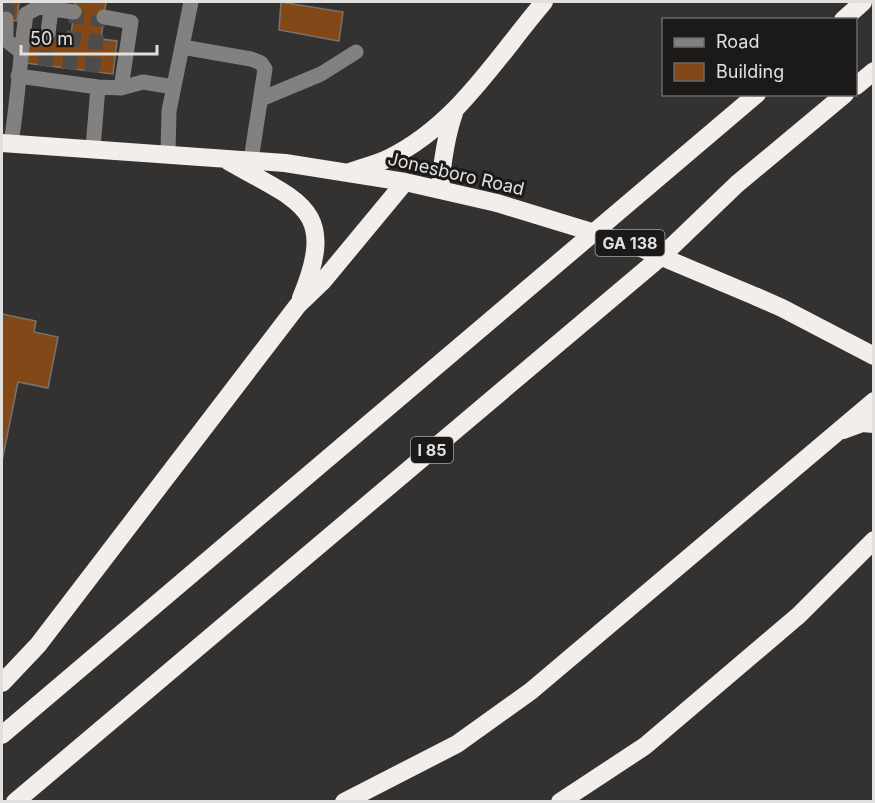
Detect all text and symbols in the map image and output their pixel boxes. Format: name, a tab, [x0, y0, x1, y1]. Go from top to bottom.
scale bar	[21, 18, 158, 56]
legend	[662, 18, 857, 96]
text: 50 m	[30, 28, 73, 49]
text: Road	[716, 31, 759, 52]
text: Building	[716, 61, 784, 82]
street label: Jonesboro Road	[386, 148, 526, 199]
road number: GA 138	[596, 230, 664, 256]
road number: I 85	[411, 437, 453, 463]

